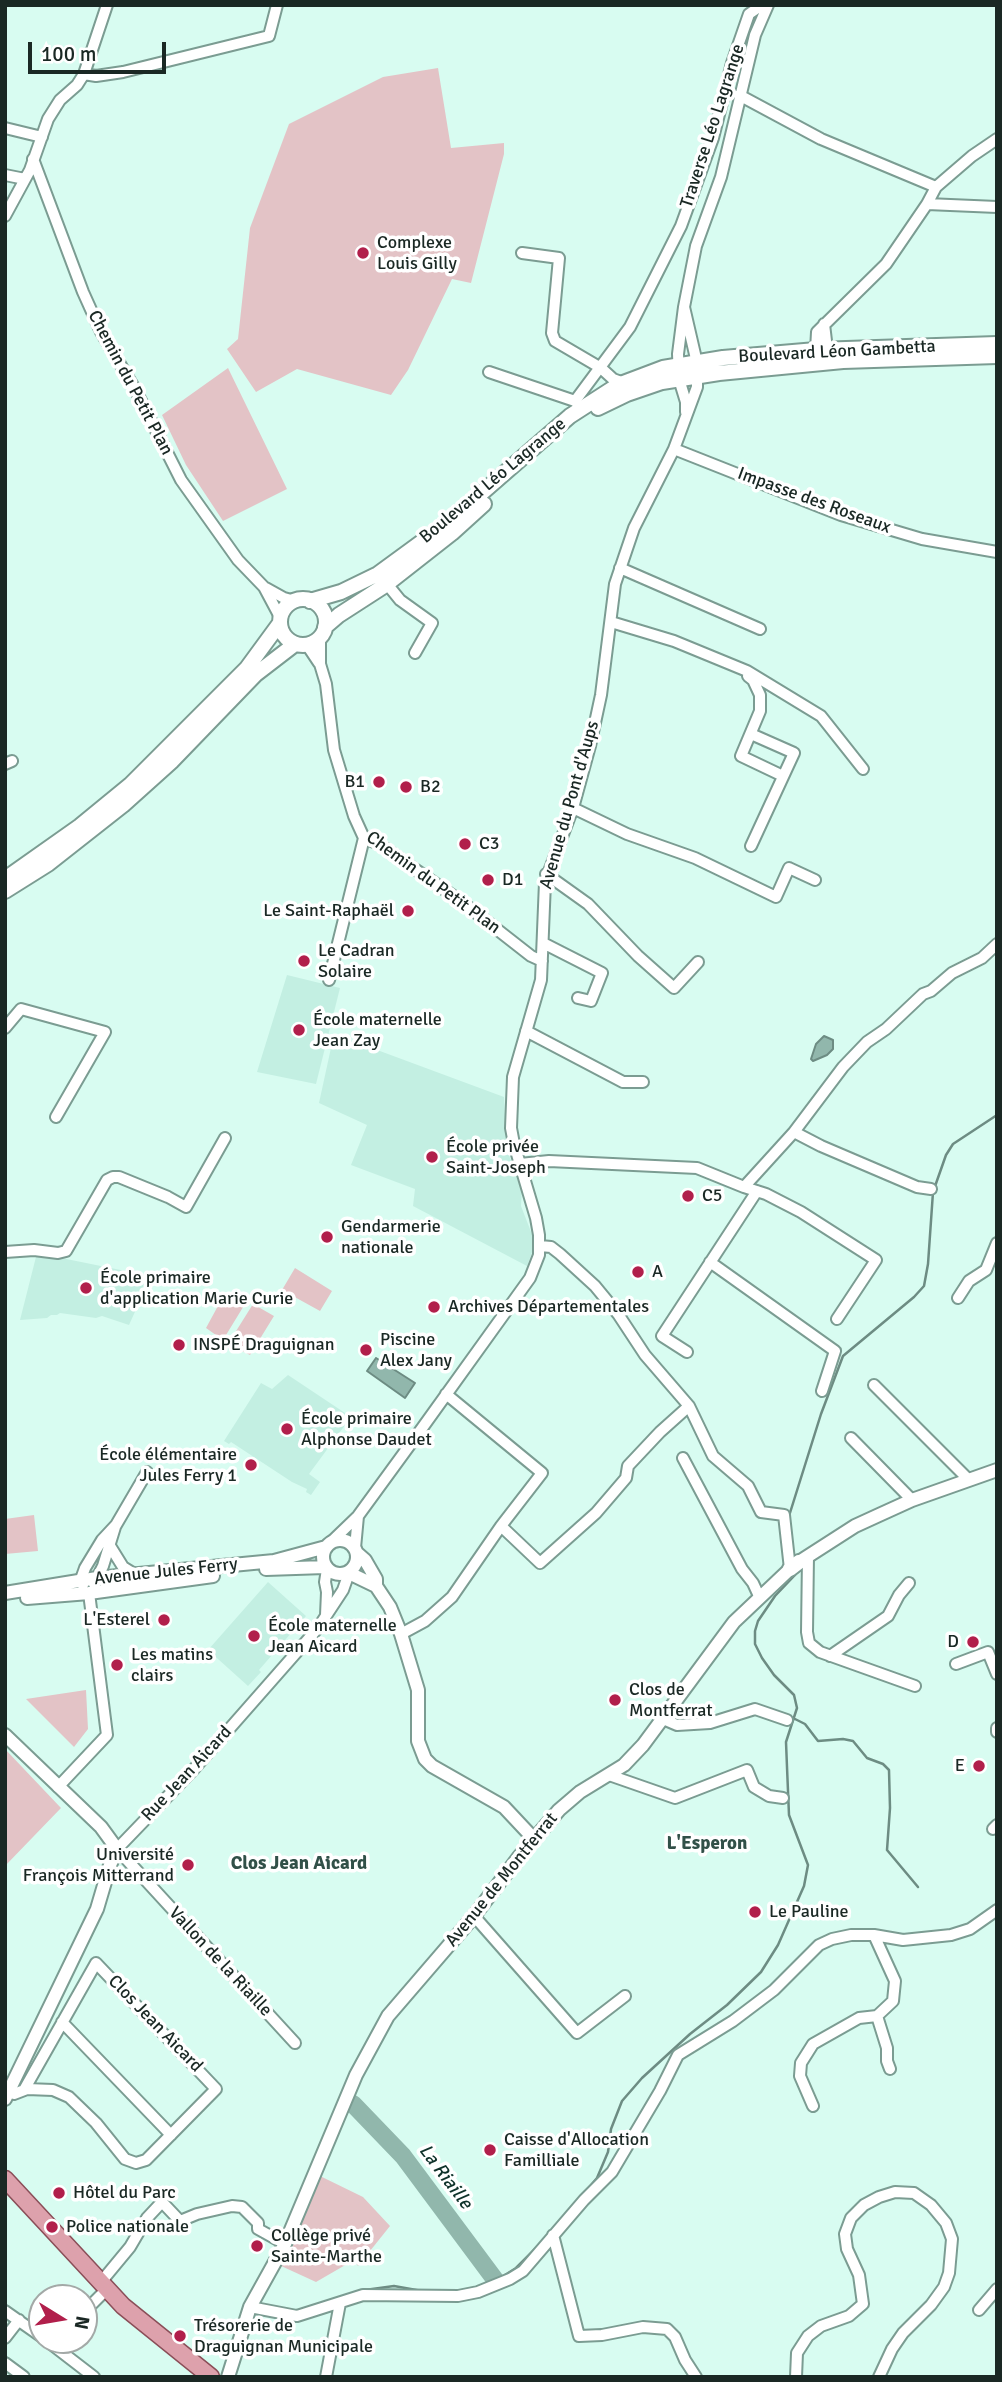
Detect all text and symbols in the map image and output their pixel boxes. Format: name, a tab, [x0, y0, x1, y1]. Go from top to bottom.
scale bar	[32, 28, 170, 72]
text: 100 m	[41, 41, 96, 67]
street label: Traverse Léo Lagrange	[676, 41, 750, 211]
place label: Complexe Louis Gilly	[377, 232, 457, 274]
marker: Complexe Louis Gilly	[355, 245, 371, 261]
street label: Chemin du Petit Plan	[83, 307, 177, 459]
street label: Boulevard Léon Gambetta	[738, 336, 936, 368]
street label: Boulevard Léo Lagrange	[415, 414, 571, 548]
street label: Impasse des Roseaux	[734, 463, 894, 539]
street label: Avenue du Pont d'Aups	[536, 718, 604, 892]
place label: B1	[344, 771, 365, 793]
marker: B1	[371, 774, 387, 790]
place label: B2	[420, 776, 441, 798]
marker: B2	[398, 779, 414, 795]
street label: Chemin du Petit Plan	[362, 827, 504, 939]
place label: C3	[479, 833, 500, 855]
marker: C3	[457, 836, 473, 852]
place label: D1	[502, 869, 523, 891]
marker: D1	[480, 872, 496, 888]
place label: Le Saint-Raphaël	[263, 900, 394, 922]
marker: Le Saint-Raphaël	[400, 903, 416, 919]
place label: Le Cadran Solaire	[318, 940, 395, 982]
marker: Le Cadran Solaire	[296, 953, 312, 969]
place label: École maternelle Jean Zay	[313, 1009, 442, 1052]
marker: École maternelle Jean Zay	[291, 1022, 307, 1038]
place label: École privée Saint-Joseph	[446, 1136, 546, 1178]
marker: École privée Saint-Joseph	[424, 1149, 440, 1165]
place label: C5	[702, 1185, 723, 1207]
marker: C5	[680, 1188, 696, 1204]
place label: Gendarmerie nationale	[341, 1216, 441, 1258]
marker: Gendarmerie nationale	[319, 1229, 335, 1245]
place label: A	[652, 1261, 663, 1283]
marker: A	[630, 1264, 646, 1280]
place label: École primaire d'application Marie Curie	[100, 1267, 293, 1310]
marker: École primaire d'application Marie Curie	[78, 1280, 94, 1296]
place label: Archives Départementales	[448, 1296, 649, 1318]
marker: Archives Départementales	[426, 1299, 442, 1315]
place label: Piscine Alex Jany	[380, 1329, 452, 1372]
place label: INSPÉ Draguignan	[193, 1334, 335, 1356]
marker: INSPÉ Draguignan	[171, 1337, 187, 1353]
marker: Piscine Alex Jany	[358, 1342, 374, 1358]
place label: École primaire Alphonse Daudet	[301, 1408, 432, 1450]
marker: École primaire Alphonse Daudet	[279, 1421, 295, 1437]
place label: École élémentaire Jules Ferry 1	[99, 1444, 237, 1486]
marker: École élémentaire Jules Ferry 1	[243, 1457, 259, 1473]
street label: Avenue Jules Ferry	[93, 1554, 239, 1590]
place label: L'Esterel	[83, 1609, 150, 1631]
marker: L'Esterel	[156, 1612, 172, 1628]
place label: École maternelle Jean Aicard	[268, 1615, 397, 1658]
marker: École maternelle Jean Aicard	[246, 1628, 262, 1644]
place label: D	[947, 1631, 959, 1653]
marker: D	[965, 1634, 981, 1650]
place label: Les matins clairs	[131, 1644, 213, 1686]
marker: Les matins clairs	[109, 1657, 125, 1673]
place label: Clos de Montferrat	[629, 1679, 713, 1722]
marker: Clos de Montferrat	[607, 1692, 623, 1708]
street label: Rue Jean Aicard	[137, 1722, 237, 1826]
place label: E	[955, 1755, 965, 1777]
marker: E	[971, 1758, 987, 1774]
street label: Avenue de Montferrat	[441, 1809, 563, 1951]
district label: L'Esperon	[667, 1833, 747, 1855]
place label: Université François Mitterrand	[23, 1844, 174, 1886]
district label: Clos Jean Aicard	[231, 1853, 367, 1875]
marker: Université François Mitterrand	[180, 1857, 196, 1873]
place label: Le Pauline	[769, 1901, 849, 1923]
street label: Vallon de la Riaille	[164, 1903, 276, 2021]
marker: Le Pauline	[747, 1904, 763, 1920]
street label: Clos Jean Aicard	[103, 1971, 207, 2077]
place label: Caisse d'Allocation Familliale	[504, 2129, 649, 2172]
water label: La Riaille	[413, 2140, 477, 2214]
marker: Caisse d'Allocation Familliale	[482, 2142, 498, 2158]
place label: Hôtel du Parc	[73, 2182, 176, 2204]
marker: Hôtel du Parc	[51, 2185, 67, 2201]
place label: Police nationale	[66, 2216, 189, 2238]
marker: Police nationale	[44, 2219, 60, 2235]
place label: Collège privé Sainte-Marthe	[271, 2225, 382, 2268]
marker: Collège privé Sainte-Marthe	[249, 2238, 265, 2254]
north arrow	[28, 2284, 98, 2354]
text: N	[69, 2314, 95, 2331]
place label: Trésorerie de Draguignan Municipale	[194, 2315, 373, 2358]
marker: Trésorerie de Draguignan Municipale	[172, 2328, 188, 2344]

